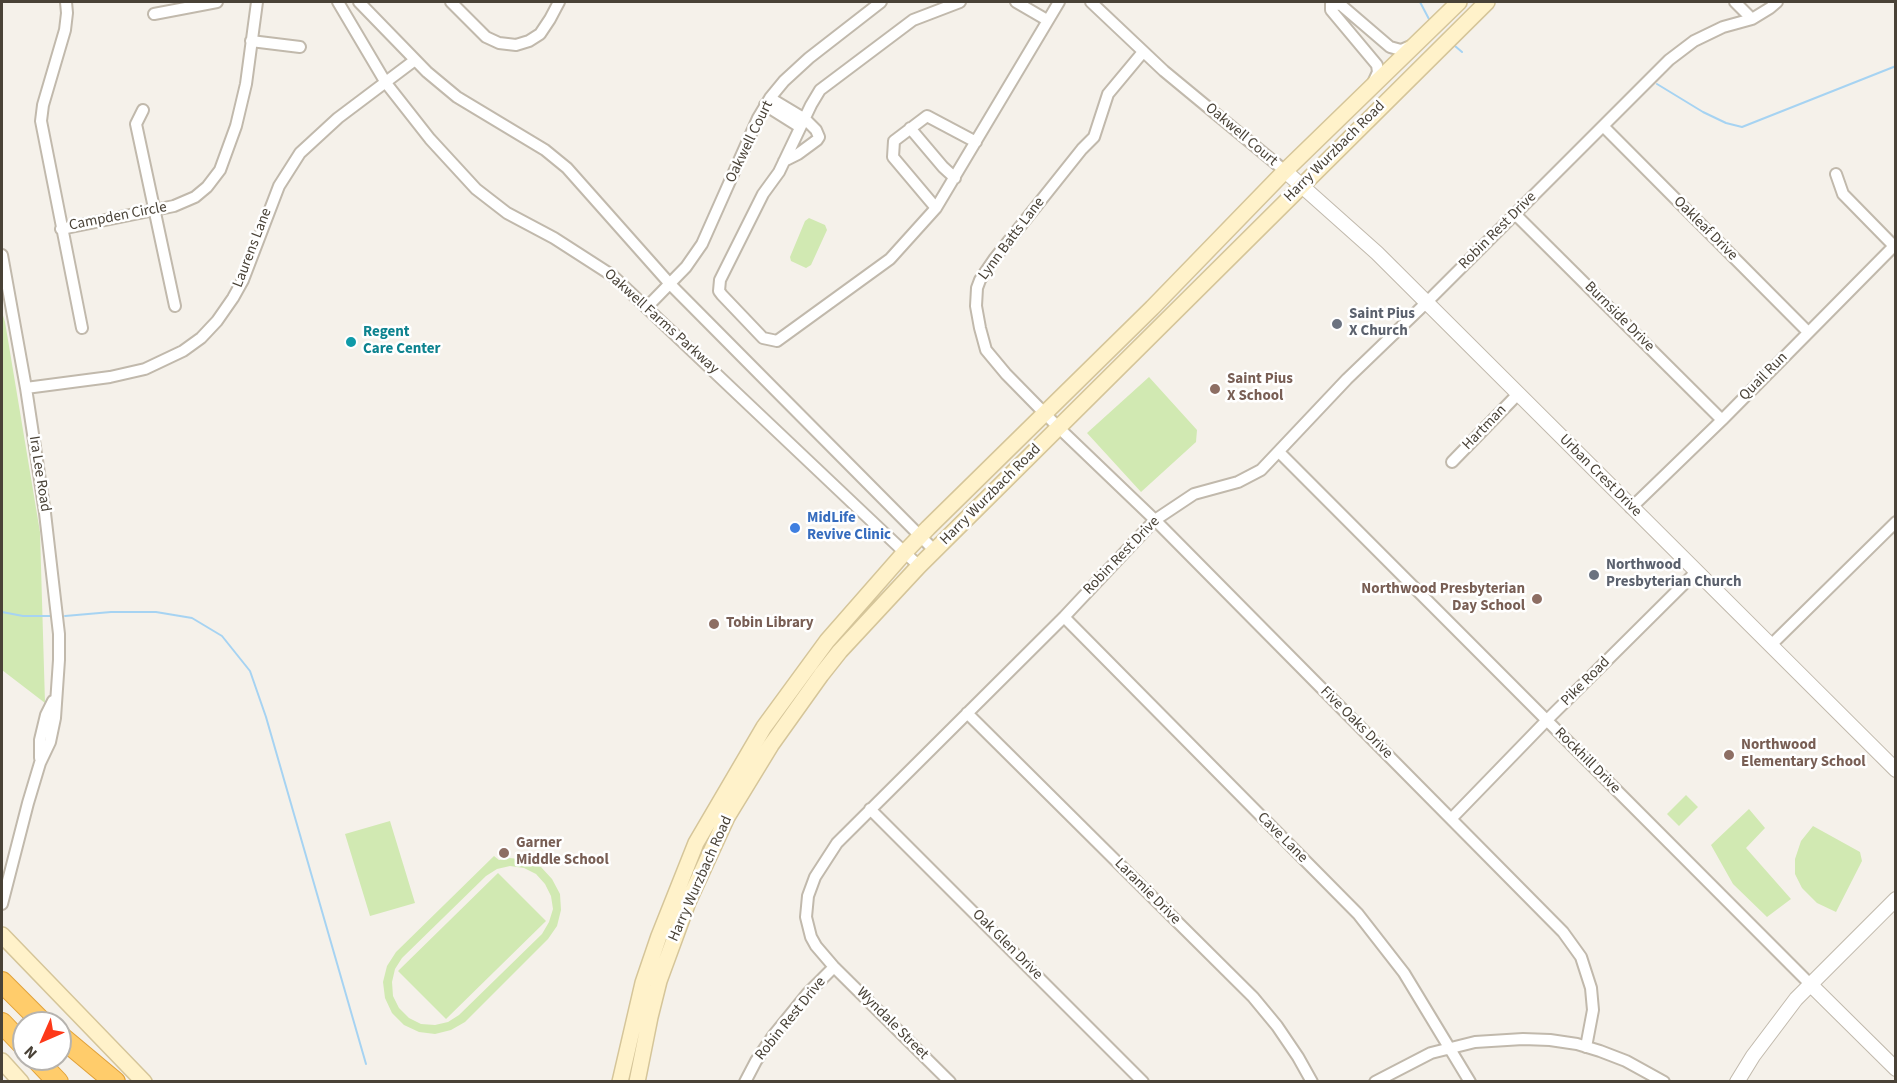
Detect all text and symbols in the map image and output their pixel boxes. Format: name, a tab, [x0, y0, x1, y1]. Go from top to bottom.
street label: Oakwell Court	[722, 98, 778, 186]
street label: Harry Wurzbach Road	[1281, 98, 1389, 206]
street label: Oakwell Court	[1201, 100, 1281, 170]
street label: Robin Rest Drive	[1456, 189, 1540, 273]
street label: Oakleaf Drive	[1669, 193, 1741, 265]
street label: Lynn Batts Lane	[975, 194, 1049, 284]
street label: Campden Circle	[68, 199, 168, 235]
street label: Laurens Lane	[230, 206, 276, 290]
street label: Oakwell Farms Parkway	[600, 266, 722, 378]
street label: Burnside Drive	[1580, 278, 1658, 356]
place label: Saint Pius X Church	[1349, 306, 1415, 341]
marker: Saint Pius X Church	[1330, 317, 1344, 331]
place label: Regent Care Center	[363, 324, 441, 359]
marker: Regent Care Center	[344, 335, 358, 349]
street label: Quail Run	[1736, 349, 1792, 405]
place label: Saint Pius X School	[1227, 371, 1293, 406]
marker: Saint Pius X School	[1208, 382, 1222, 396]
street label: Hartman	[1459, 402, 1511, 454]
street label: Urban Crest Drive	[1555, 431, 1645, 521]
street label: Ira Lee Road	[24, 435, 54, 513]
street label: Harry Wurzbach Road	[937, 441, 1045, 549]
place label: MidLife Revive Clinic	[807, 510, 891, 545]
street label: Robin Rest Drive	[1080, 513, 1164, 599]
marker: MidLife Revive Clinic	[788, 521, 802, 535]
place label: Northwood Presbyterian Church	[1606, 557, 1742, 592]
marker: Northwood Presbyterian Church	[1587, 568, 1601, 582]
place label: Northwood Presbyterian Day School	[1361, 581, 1525, 616]
marker: Northwood Presbyterian Day School	[1530, 592, 1544, 606]
place label: Tobin Library	[726, 615, 814, 633]
marker: Tobin Library	[707, 617, 721, 631]
street label: Pike Road	[1558, 654, 1614, 710]
street label: Five Oaks Drive	[1316, 683, 1396, 763]
street label: Rockhill Drive	[1550, 724, 1624, 798]
place label: Northwood Elementary School	[1741, 737, 1866, 772]
marker: Northwood Elementary School	[1722, 748, 1736, 762]
street label: Cave Lane	[1253, 809, 1311, 867]
street label: Harry Wurzbach Road	[665, 813, 737, 945]
place label: Garner Middle School	[516, 835, 609, 870]
marker: Garner Middle School	[497, 846, 511, 860]
street label: Laramie Drive	[1110, 855, 1184, 929]
street label: Oak Glen Drive	[968, 906, 1046, 984]
street label: Robin Rest Drive	[752, 974, 830, 1064]
street label: Wyndale Street	[852, 984, 932, 1064]
north arrow	[12, 1011, 72, 1071]
text: N	[19, 1041, 42, 1064]

